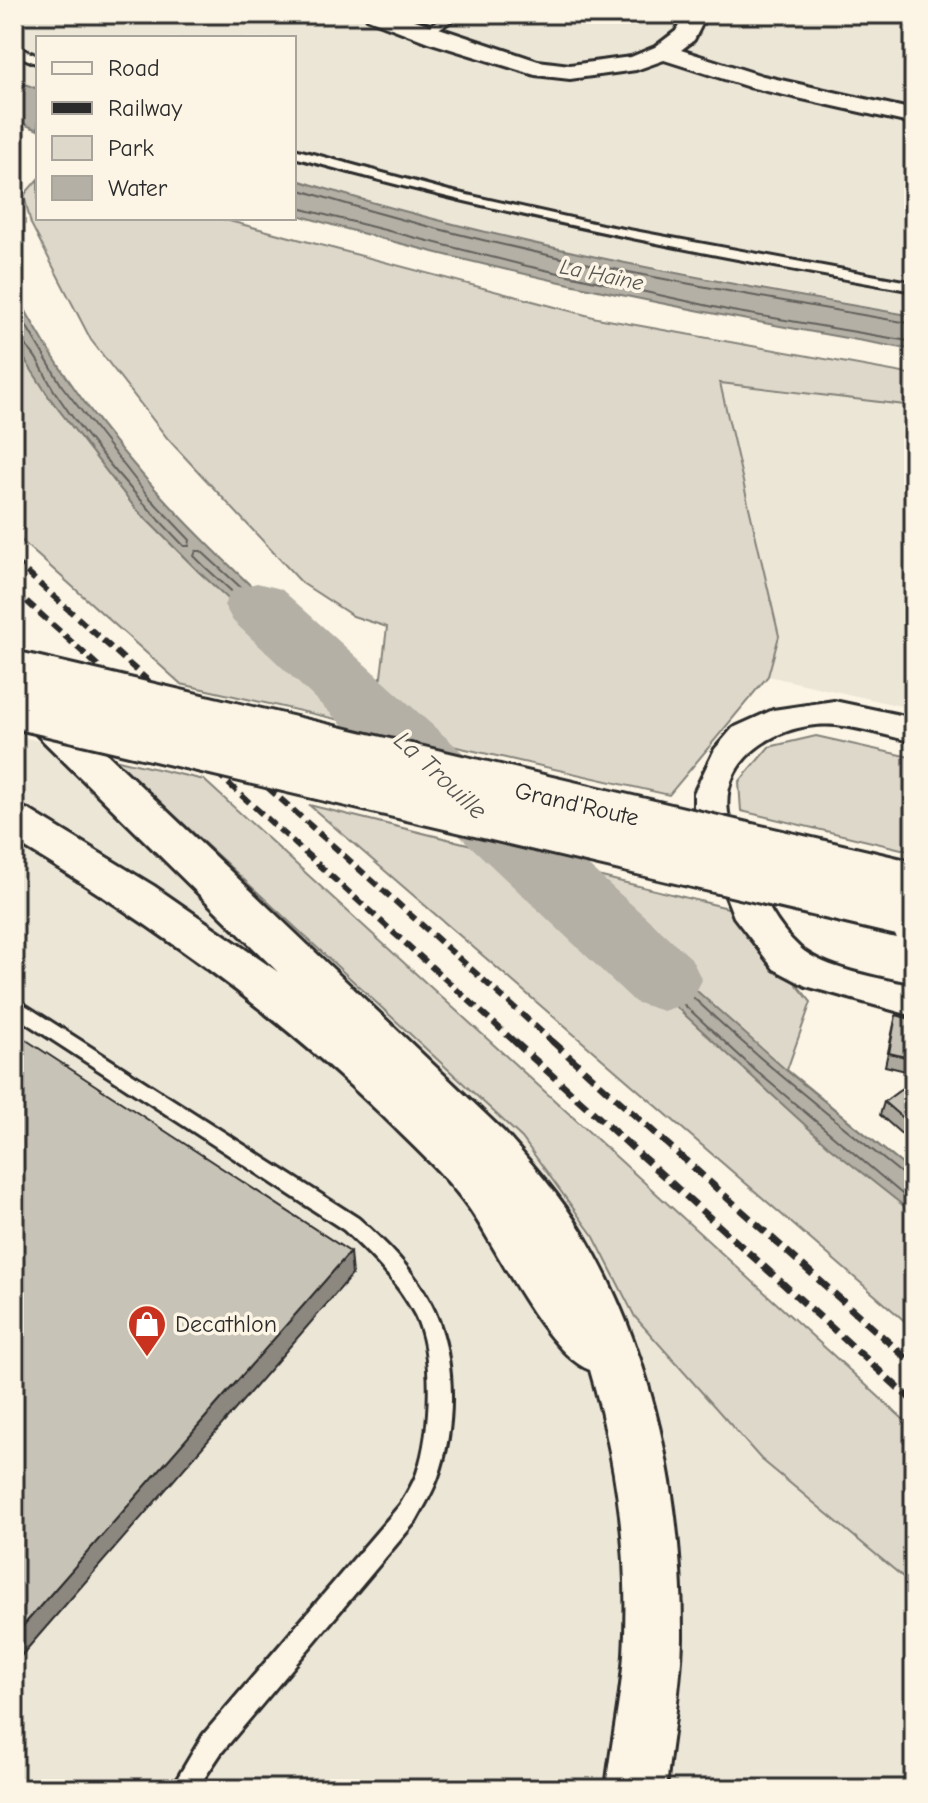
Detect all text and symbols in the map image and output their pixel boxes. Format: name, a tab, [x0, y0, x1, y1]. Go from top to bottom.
legend	[36, 36, 296, 220]
text: Road	[108, 54, 160, 82]
text: Railway	[108, 94, 182, 122]
text: Park	[108, 134, 154, 162]
text: Water	[108, 174, 168, 202]
water label: La Haine	[558, 253, 646, 297]
water label: La Trouille	[388, 725, 493, 826]
street label: Grand'Route	[512, 776, 642, 832]
shop icon: Decathlon	[126, 1303, 168, 1358]
place label: Decathlon	[175, 1310, 277, 1338]

